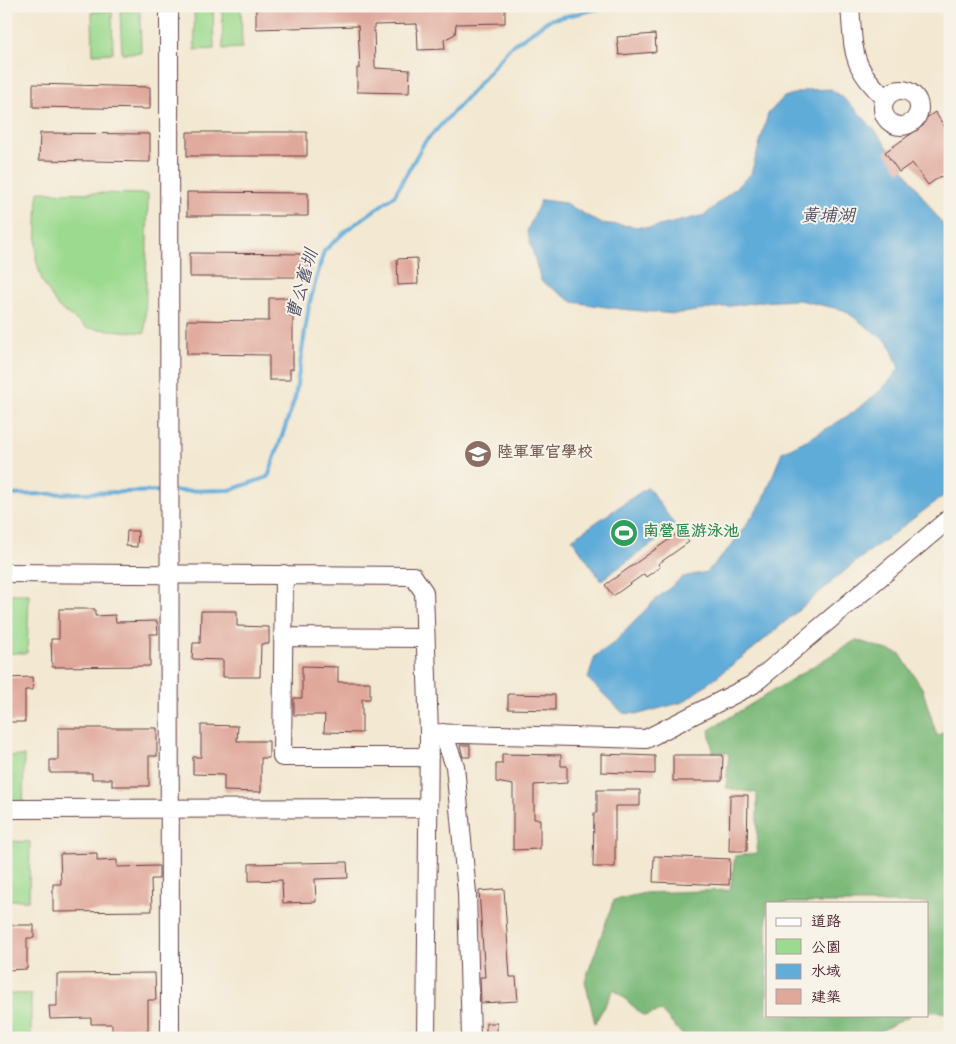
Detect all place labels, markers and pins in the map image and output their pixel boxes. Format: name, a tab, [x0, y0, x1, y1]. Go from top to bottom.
school or university icon: 陸軍軍官學校	[463, 439, 493, 469]
place label: 陸軍軍官學校	[497, 443, 593, 464]
sports icon: 南營區游泳池	[609, 518, 639, 548]
place label: 南營區游泳池	[643, 522, 739, 543]

